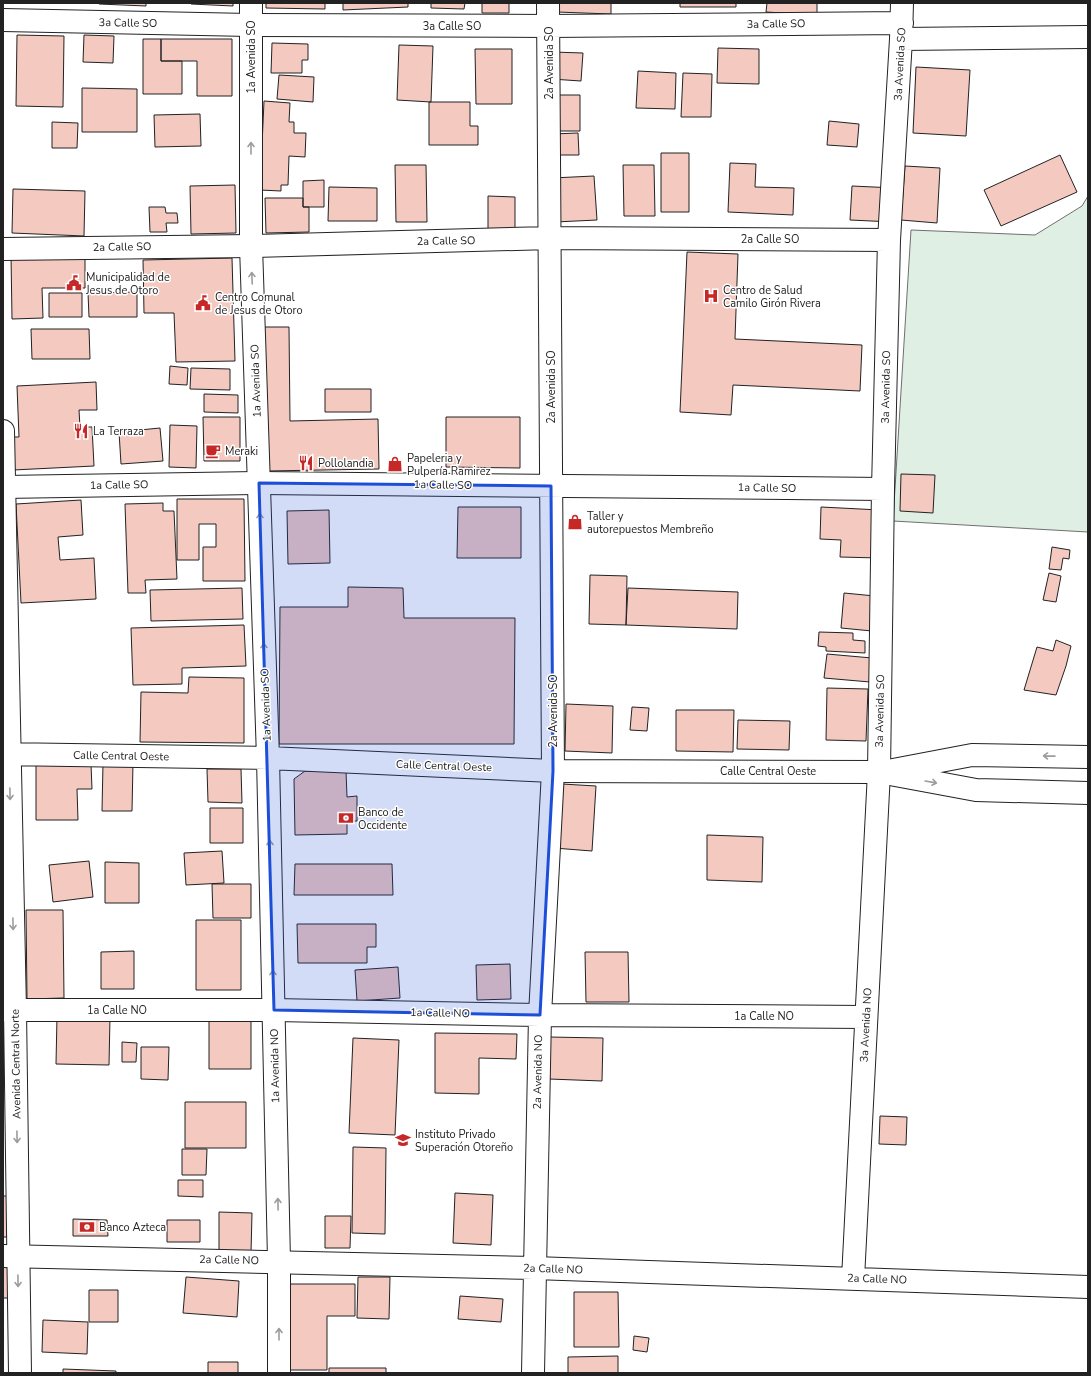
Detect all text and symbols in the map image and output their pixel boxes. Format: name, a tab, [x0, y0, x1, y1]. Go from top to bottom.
street label: 3a Calle SO	[99, 15, 157, 31]
street label: 3a Calle SO	[747, 16, 805, 32]
street label: 3a Calle SO	[423, 19, 481, 34]
street label: 1a Avenida SO	[244, 20, 259, 94]
street label: 2a Avenida SO	[542, 26, 557, 100]
street label: 3a Avenida SO	[891, 27, 909, 101]
one-way arrow	[247, 142, 255, 155]
street label: 2a Calle SO	[741, 232, 799, 247]
street label: 2a Calle SO	[417, 233, 475, 249]
street label: 2a Calle SO	[93, 239, 151, 255]
place label: Municipalidad de Jesus de Otoro	[85, 270, 170, 298]
one-way arrow	[249, 272, 256, 285]
public building icon: Municipalidad de Jesus de Otoro	[65, 274, 83, 292]
place label: Centro de Salud Camilo Girón Rivera	[723, 283, 821, 311]
hospital icon: Centro de Salud Camilo Girón Rivera	[702, 287, 720, 305]
place label: Centro Comunal de Jesus de Otoro	[215, 290, 303, 318]
public building icon: Centro Comunal de Jesus de Otoro	[194, 294, 212, 312]
street label: 1a Avenida SO	[247, 344, 265, 418]
street label: 2a Avenida SO	[544, 350, 559, 424]
street label: 3a Avenida SO	[878, 350, 894, 424]
restaurant icon: La Terraza	[72, 422, 90, 440]
place label: La Terraza	[93, 424, 144, 439]
cafe icon: Meraki	[204, 442, 222, 460]
place label: Meraki	[225, 444, 258, 459]
place label: Papeleria y Pulpería Ramirez	[407, 451, 491, 479]
restaurant icon: Pollolandia	[297, 454, 315, 472]
shop icon: Papeleria y Pulpería Ramirez	[386, 455, 404, 473]
place label: Pollolandia	[318, 456, 374, 471]
street label: 1a Calle SO	[90, 477, 148, 493]
street label: 1a Calle SO	[414, 477, 472, 493]
street label: 1a Calle SO	[738, 480, 796, 496]
place label: Taller y autorepuestos Membreño	[587, 509, 714, 537]
one-way arrow	[257, 513, 264, 526]
shop icon: Taller y autorepuestos Membreño	[566, 513, 584, 531]
one-way arrow	[261, 643, 268, 656]
street label: 1a Avenida SO	[257, 668, 275, 742]
street label: 2a Avenida SO	[546, 674, 561, 748]
street label: 3a Avenida SO	[872, 674, 888, 748]
street label: Calle Central Oeste	[73, 748, 169, 764]
one-way arrow	[1043, 752, 1056, 760]
street label: Calle Central Oeste	[396, 757, 492, 775]
street label: Calle Central Oeste	[720, 764, 816, 779]
one-way arrow	[924, 778, 937, 786]
one-way arrow	[7, 787, 14, 800]
place label: Banco de Occidente	[358, 805, 407, 833]
bank icon: Banco de Occidente	[337, 809, 355, 827]
one-way arrow	[266, 840, 274, 853]
one-way arrow	[9, 917, 17, 930]
one-way arrow	[269, 970, 277, 983]
street label: 3a Avenida NO	[857, 987, 875, 1063]
street label: 1a Calle NO	[87, 1003, 147, 1018]
street label: 1a Calle NO	[410, 1005, 470, 1021]
street label: Avenida Central Norte	[8, 1009, 24, 1119]
street label: 1a Calle NO	[734, 1009, 794, 1024]
street label: 1a Avenida NO	[267, 1028, 283, 1104]
street label: 2a Avenida NO	[530, 1034, 546, 1110]
place label: Instituto Privado Superación Otoreño	[415, 1127, 513, 1155]
one-way arrow	[13, 1130, 21, 1143]
school or university icon: Instituto Privado Superación Otoreño	[394, 1131, 412, 1149]
one-way arrow	[274, 1198, 282, 1211]
bank icon: Banco Azteca	[78, 1218, 96, 1236]
place label: Banco Azteca	[99, 1220, 166, 1235]
street label: 2a Calle NO	[199, 1252, 259, 1268]
street label: 2a Calle NO	[523, 1260, 583, 1278]
street label: 2a Calle NO	[847, 1270, 907, 1288]
one-way arrow	[15, 1274, 22, 1287]
one-way arrow	[275, 1328, 283, 1341]

